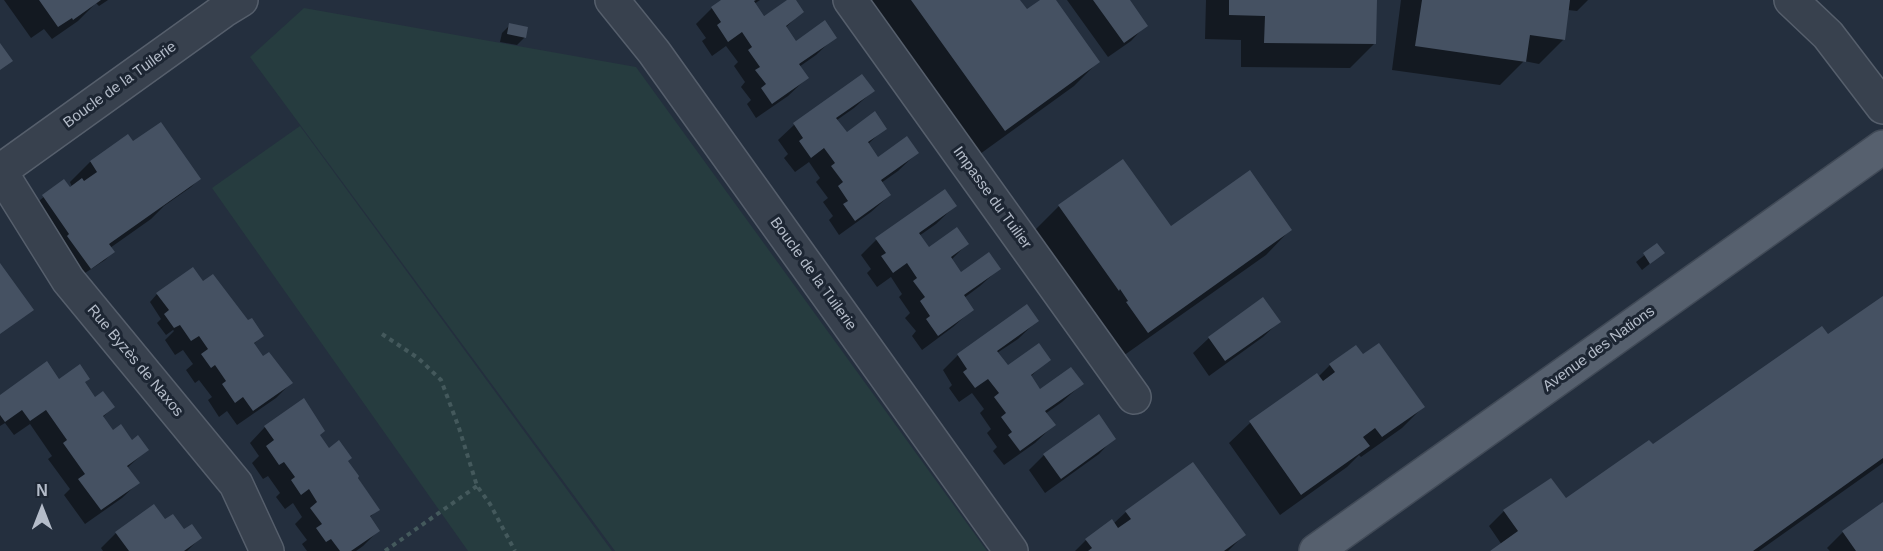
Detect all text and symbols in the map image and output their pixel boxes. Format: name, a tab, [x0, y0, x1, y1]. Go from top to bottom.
street label: Boucle de la Tuilerie	[60, 38, 180, 132]
street label: Impasse du Tuilier	[949, 143, 1035, 253]
street label: Boucle de la Tuilerie	[766, 214, 860, 334]
street label: Rue Byzès de Naxos	[83, 302, 187, 420]
street label: Avenue des Nations	[1540, 302, 1658, 396]
north arrow	[12, 479, 72, 539]
text: N	[36, 482, 48, 499]

